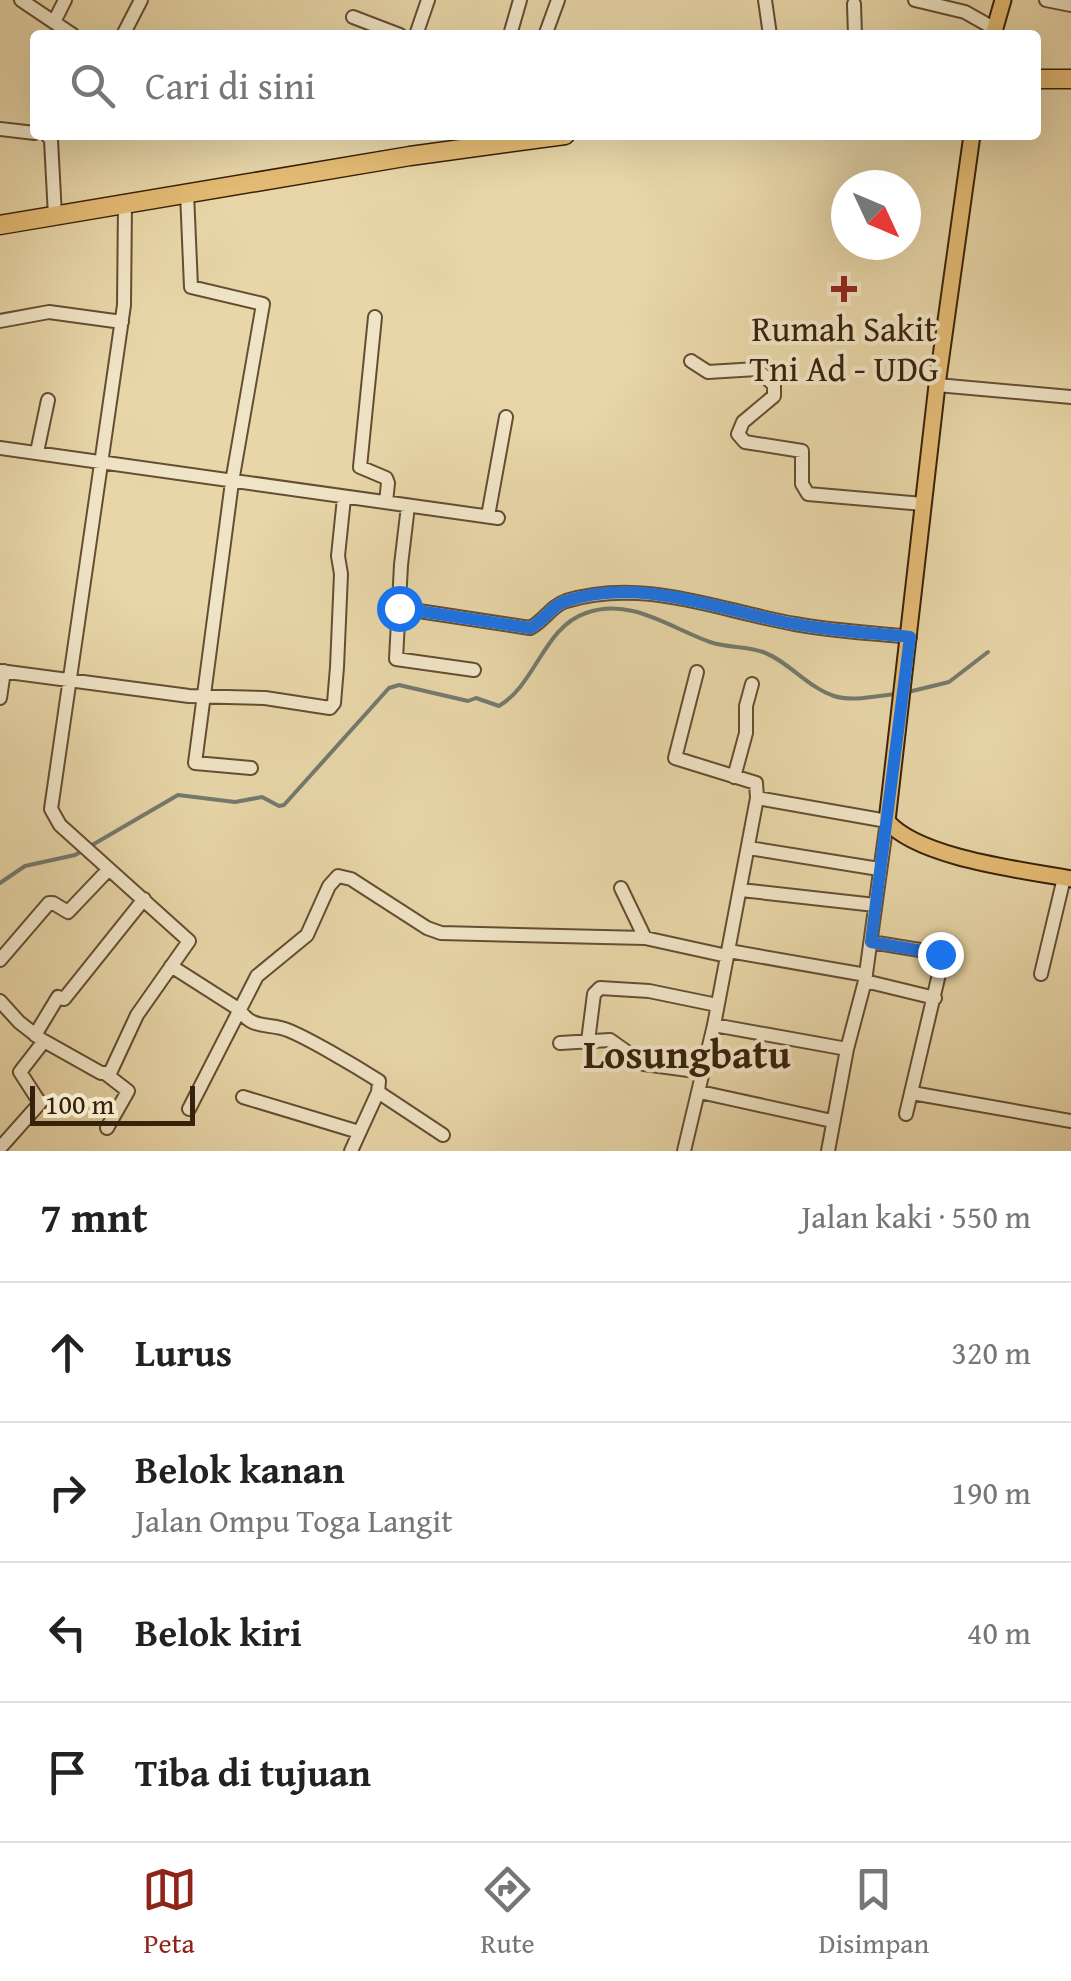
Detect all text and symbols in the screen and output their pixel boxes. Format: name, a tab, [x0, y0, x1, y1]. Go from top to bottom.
search box	[30, 30, 1041, 140]
text: Cari di sini	[145, 57, 315, 113]
icon: search	[65, 58, 120, 113]
north arrow	[831, 170, 921, 260]
marker: Rumah Sakit Tni Ad - UDG	[831, 276, 857, 302]
place label: Rumah Sakit Tni Ad - UDG	[749, 303, 939, 394]
route start	[377, 586, 423, 632]
route end	[918, 932, 964, 978]
district label: Losungbatu	[583, 1024, 791, 1083]
scale bar	[30, 1081, 195, 1126]
text: 100 m	[45, 1083, 114, 1124]
text: 7 mnt	[40, 1186, 148, 1247]
text: Jalan kaki · 550 m	[801, 1193, 1031, 1240]
text: Lurus	[135, 1324, 232, 1380]
icon: ahead	[40, 1325, 95, 1380]
text: 320 m	[952, 1329, 1031, 1376]
text: Belok kanan	[135, 1441, 345, 1497]
icon: right	[40, 1465, 95, 1520]
text: 190 m	[952, 1469, 1031, 1516]
text: Jalan Ompu Toga Langit	[135, 1497, 453, 1544]
text: Belok kiri	[135, 1604, 302, 1660]
icon: left	[40, 1605, 95, 1660]
text: 40 m	[967, 1609, 1031, 1656]
text: Tiba di tujuan	[135, 1744, 371, 1800]
icon: arrive	[40, 1745, 95, 1800]
tab: Peta	[142, 1862, 197, 1963]
tab: Rute	[480, 1862, 535, 1963]
tab: Disimpan	[818, 1862, 929, 1963]

